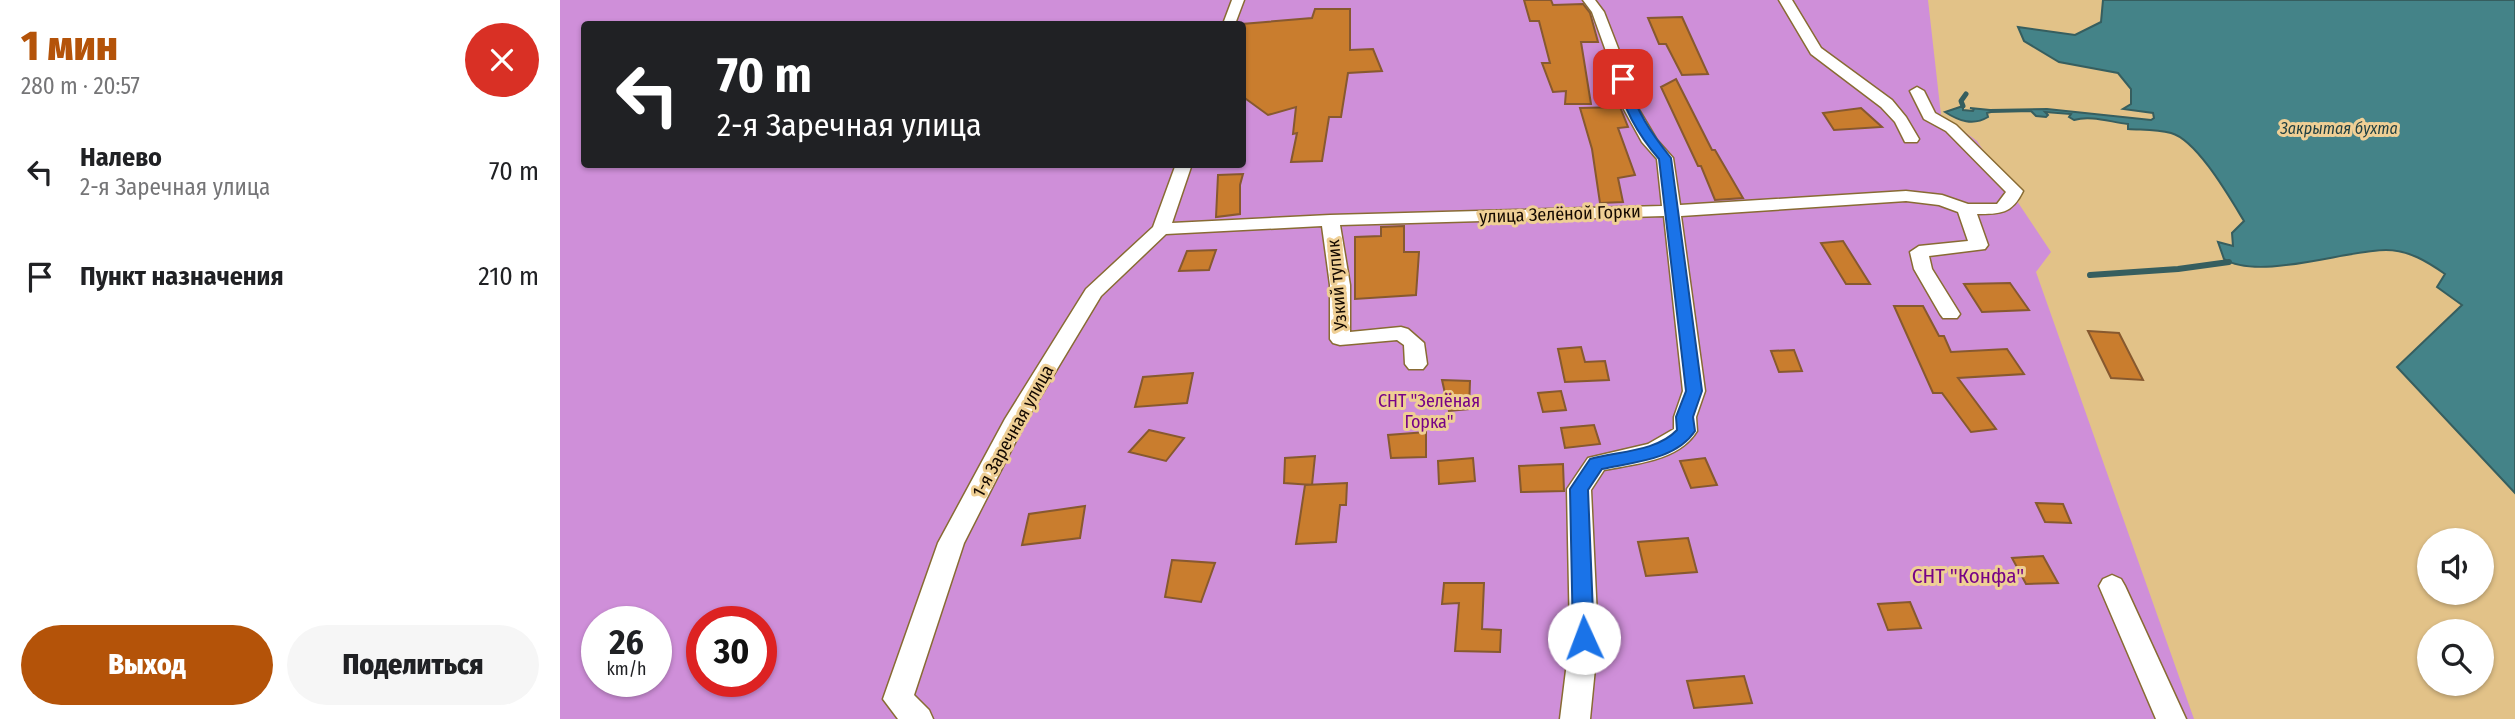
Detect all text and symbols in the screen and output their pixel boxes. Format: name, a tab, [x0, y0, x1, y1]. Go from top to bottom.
text: 1 мин	[21, 21, 118, 71]
button: close	[465, 23, 539, 97]
text: 70 m	[717, 46, 812, 105]
icon: left	[602, 49, 693, 140]
pin	[1593, 49, 1653, 109]
icon: arrive	[1604, 60, 1642, 98]
text: 280 m · 20:57	[21, 72, 140, 100]
text: 2-я Заречная улица	[717, 106, 982, 144]
water label: Закрытая бухта	[2279, 119, 2398, 138]
text: Налево	[80, 142, 162, 173]
icon: left	[21, 153, 59, 191]
text: 70 m	[489, 156, 539, 187]
text: 2-я Заречная улица	[80, 173, 270, 201]
street label: улица Зелёной Горки	[1479, 200, 1641, 228]
street label: Узкий тупик	[1322, 238, 1352, 332]
icon: arrive	[21, 258, 59, 296]
text: Пункт назначения	[80, 261, 284, 292]
text: 210 m	[478, 261, 539, 292]
street label: 1-я Заречная улица	[968, 361, 1059, 501]
park label: СНТ "Зелёная Горка"	[1378, 390, 1480, 433]
map controls	[2417, 528, 2494, 696]
button: sound	[2417, 528, 2494, 605]
park label: СНТ "Конфа"	[1912, 563, 2024, 589]
position arrow	[1547, 601, 1621, 675]
speed limit sign: 30	[686, 606, 777, 697]
button: search	[2417, 619, 2494, 696]
text: 26	[609, 621, 644, 663]
button: Выход	[21, 625, 273, 705]
button: Поделиться	[287, 625, 539, 705]
text: km/h	[606, 658, 647, 680]

